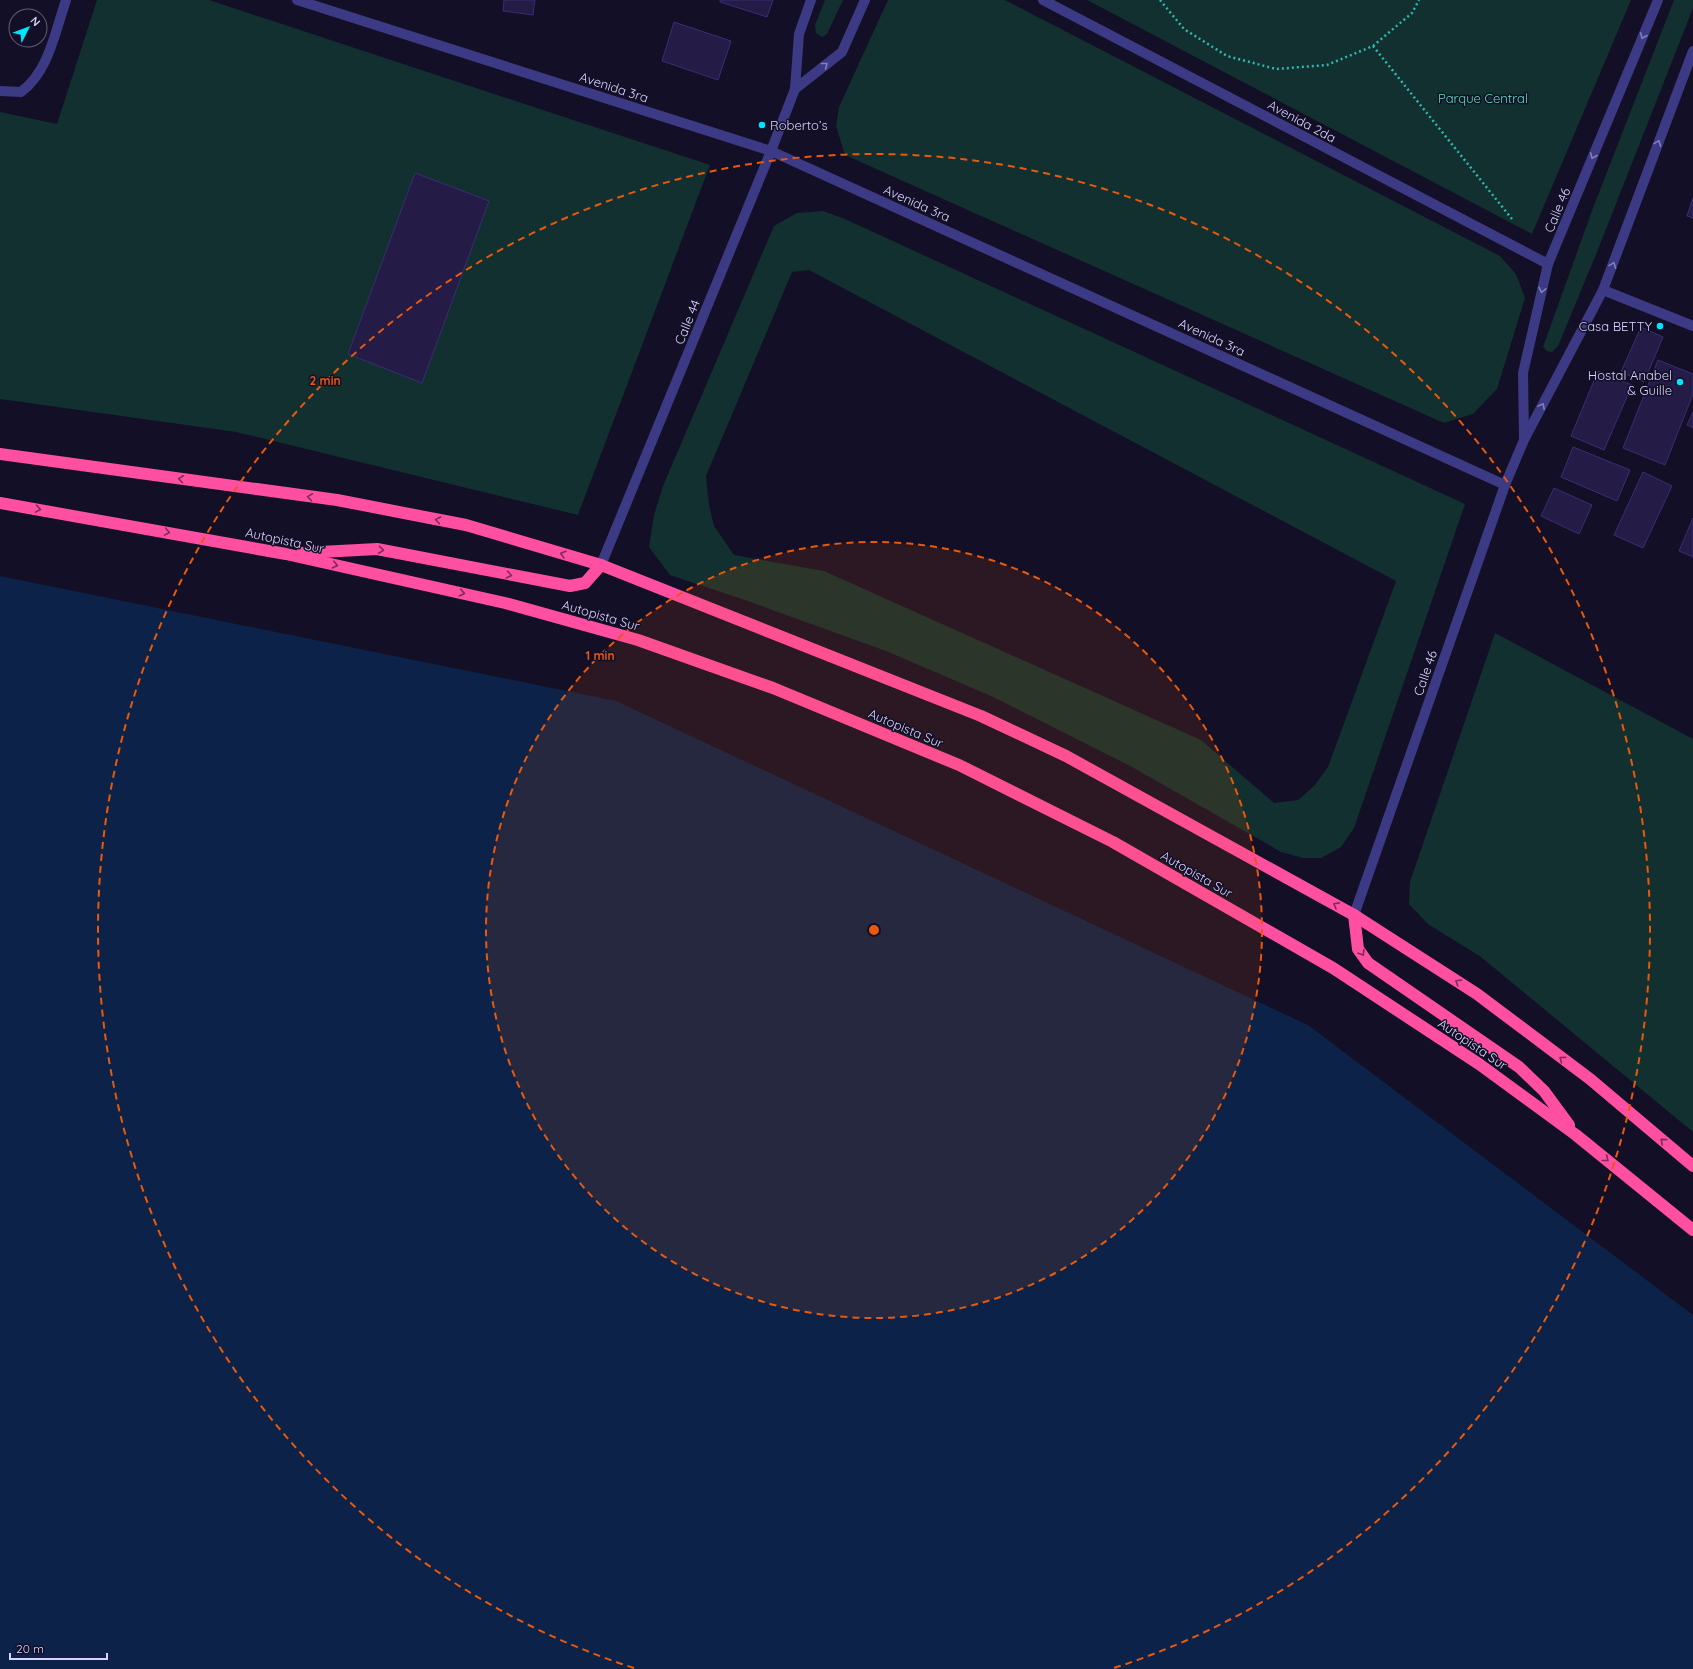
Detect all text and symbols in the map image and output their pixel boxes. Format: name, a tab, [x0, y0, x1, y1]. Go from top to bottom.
north arrow	[8, 8, 48, 48]
text: N	[28, 14, 43, 29]
one-way arrow	[1640, 32, 1648, 39]
one-way arrow	[821, 62, 828, 69]
street label: Avenida 3ra	[578, 68, 650, 106]
park label: Parque Central	[1438, 90, 1528, 106]
street label: Avenida 2da	[1265, 96, 1339, 146]
place label: Roberto’s	[770, 117, 828, 133]
marker: Roberto’s	[757, 120, 767, 130]
one-way arrow	[1654, 140, 1662, 147]
one-way arrow	[1590, 153, 1598, 160]
street label: Avenida 3ra	[881, 181, 953, 225]
street label: Calle 46	[1540, 185, 1574, 235]
one-way arrow	[1608, 261, 1616, 268]
one-way arrow	[1539, 287, 1547, 294]
street label: Calle 44	[671, 297, 703, 347]
street label: Avenida 3ra	[1176, 315, 1248, 359]
place label: Casa BETTY	[1579, 318, 1653, 334]
marker: Casa BETTY	[1655, 321, 1665, 331]
place label: Hostal Anabel & Guille	[1588, 367, 1672, 398]
text: 2 min	[309, 373, 341, 388]
marker: Hostal Anabel & Guille	[1675, 377, 1685, 387]
one-way arrow	[1537, 403, 1545, 410]
one-way arrow	[178, 475, 184, 484]
one-way arrow	[307, 492, 313, 501]
one-way arrow	[35, 505, 42, 513]
one-way arrow	[435, 516, 441, 524]
street label: Autopista Sur	[244, 524, 326, 556]
one-way arrow	[163, 527, 170, 535]
one-way arrow	[378, 545, 384, 554]
one-way arrow	[560, 550, 567, 559]
one-way arrow	[332, 560, 338, 568]
one-way arrow	[505, 570, 512, 579]
one-way arrow	[459, 589, 465, 597]
street label: Autopista Sur	[560, 596, 642, 634]
text: 1 min	[585, 648, 615, 663]
street label: Calle 46	[1410, 648, 1440, 698]
street label: Autopista Sur	[866, 705, 946, 751]
street label: Autopista Sur	[1158, 847, 1236, 901]
one-way arrow	[1333, 903, 1340, 910]
centre of rings	[867, 923, 881, 937]
one-way arrow	[1357, 949, 1365, 956]
one-way arrow	[1455, 979, 1462, 986]
street label: Autopista Sur	[1435, 1015, 1511, 1073]
one-way arrow	[1560, 1056, 1567, 1063]
one-way arrow	[1660, 1138, 1668, 1145]
one-way arrow	[1601, 1155, 1609, 1162]
scale bar	[10, 1635, 107, 1661]
text: 20 m	[16, 1641, 44, 1656]

